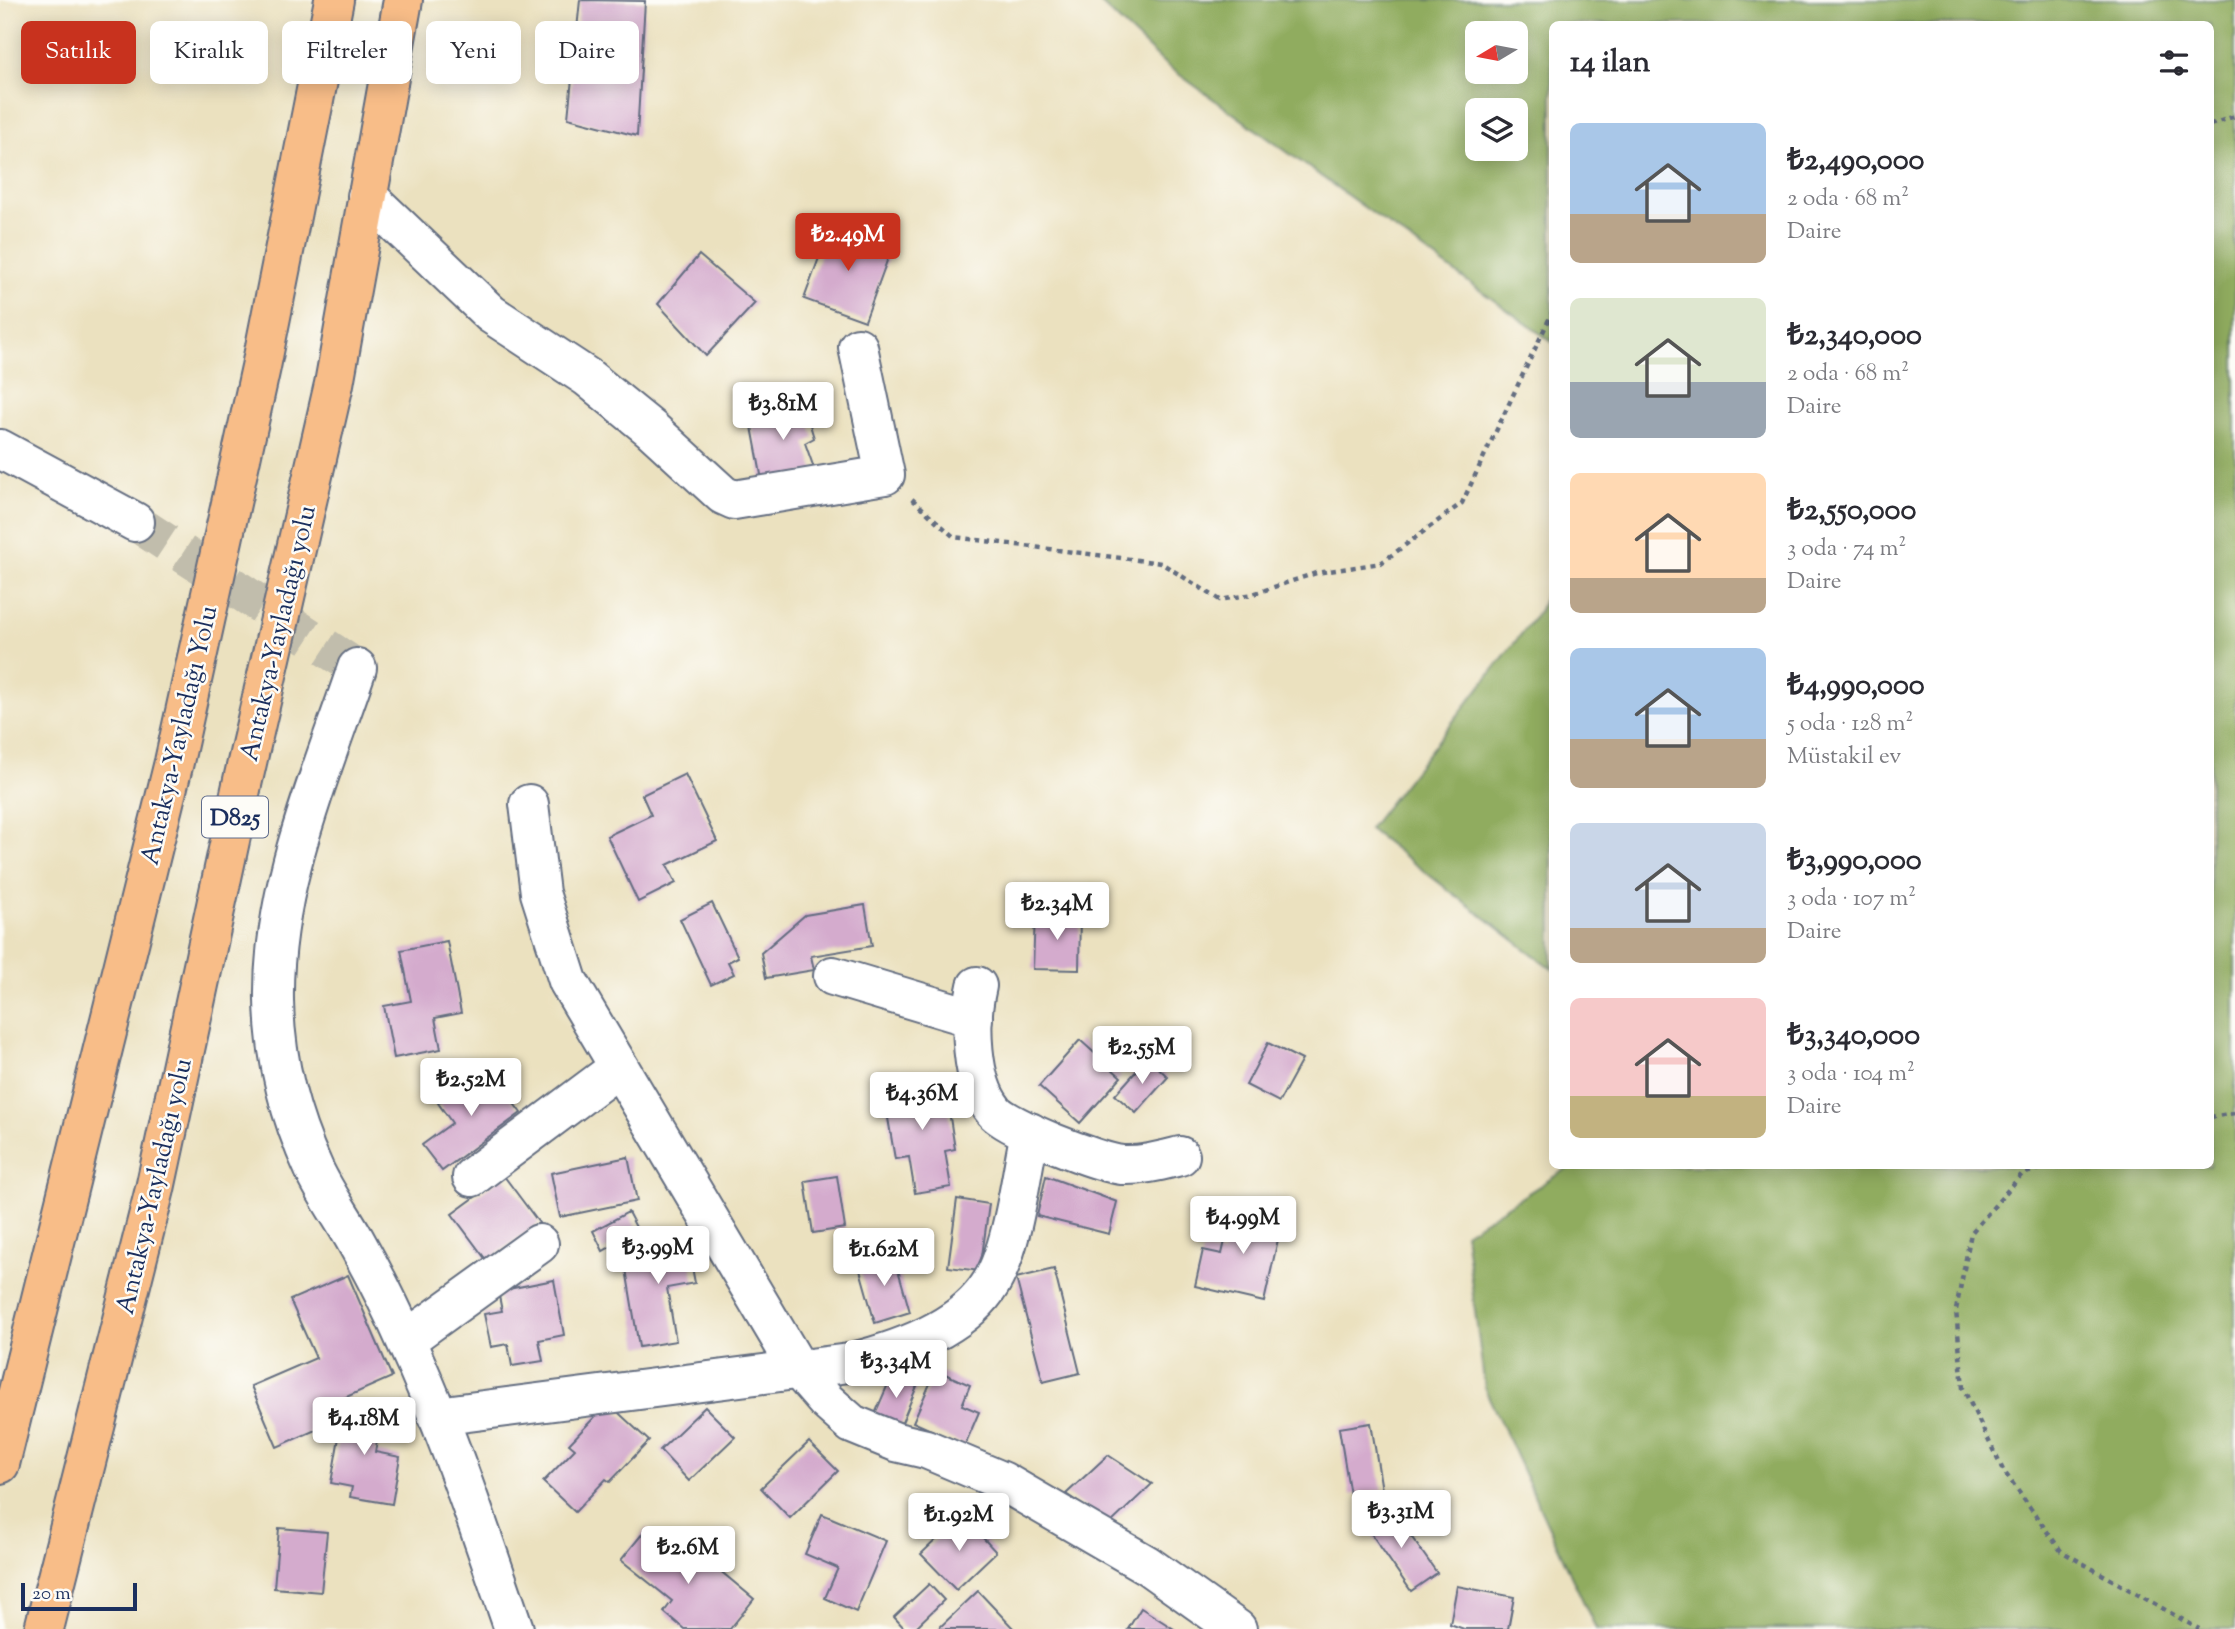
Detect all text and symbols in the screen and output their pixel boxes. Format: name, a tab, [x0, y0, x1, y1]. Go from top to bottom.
chip: Satılık	[21, 21, 136, 84]
chip: Kiralık	[150, 21, 268, 84]
chip: Filtreler	[282, 21, 412, 84]
chip: Yeni	[426, 21, 521, 84]
chip: Daire	[535, 21, 639, 84]
north arrow	[1465, 21, 1528, 84]
map controls	[1465, 21, 1528, 161]
text: 14 ilan	[1570, 42, 1650, 85]
icon: filters	[2155, 44, 2193, 82]
button: layers	[1465, 98, 1528, 161]
text: ₺2,490,000	[1787, 140, 1924, 183]
icon: home	[1626, 151, 1710, 235]
text: 2 oda · 68 m²	[1787, 183, 1909, 216]
pin: ₺2.49M	[791, 214, 905, 273]
text: Daire	[1787, 216, 1842, 249]
text: ₺2.49M	[811, 219, 885, 252]
text: ₺2,340,000	[1787, 315, 1922, 358]
icon: home	[1626, 326, 1710, 410]
text: 2 oda · 68 m²	[1787, 358, 1909, 391]
pin: ₺3.81M	[726, 382, 840, 442]
text: ₺3.81M	[749, 388, 817, 421]
text: Daire	[1787, 391, 1842, 424]
text: ₺2,550,000	[1787, 490, 1916, 533]
icon: home	[1626, 501, 1710, 585]
street label: Antakya-Yayladağı yolu	[232, 502, 327, 765]
text: 3 oda · 74 m²	[1787, 533, 1906, 566]
text: Daire	[1787, 566, 1842, 599]
street label: Antakya-Yayladağı Yolu	[133, 602, 228, 869]
text: ₺4,990,000	[1787, 665, 1925, 708]
icon: home	[1626, 676, 1710, 760]
text: 5 oda · 128 m²	[1787, 708, 1913, 741]
text: Müstakil ev	[1787, 741, 1901, 774]
road number: D825	[202, 796, 268, 838]
text: ₺3,990,000	[1787, 840, 1922, 883]
icon: home	[1626, 851, 1710, 935]
pin: ₺2.34M	[1000, 883, 1114, 942]
text: 3 oda · 107 m²	[1787, 883, 1916, 916]
text: ₺2.34M	[1021, 888, 1093, 921]
text: Daire	[1787, 916, 1842, 949]
text: ₺3,340,000	[1787, 1015, 1920, 1058]
pin: ₺2.55M	[1085, 1026, 1199, 1086]
icon: home	[1626, 1026, 1710, 1110]
text: ₺2.55M	[1109, 1032, 1175, 1065]
street label: Antakya-Yayladağı yolu	[108, 1055, 203, 1318]
pin: ₺2.52M	[414, 1058, 528, 1118]
text: 3 oda · 104 m²	[1787, 1058, 1915, 1091]
text: ₺2.52M	[436, 1064, 506, 1097]
pin: ₺4.36M	[865, 1072, 979, 1132]
text: ₺4.36M	[886, 1078, 958, 1111]
text: Daire	[1787, 1091, 1842, 1124]
pin: ₺4.99M	[1186, 1196, 1300, 1256]
text: ₺4.99M	[1206, 1202, 1280, 1235]
pin: ₺3.99M	[601, 1226, 715, 1286]
pin: ₺1.62M	[827, 1228, 941, 1288]
text: ₺3.99M	[622, 1232, 694, 1265]
text: ₺1.62M	[849, 1234, 919, 1267]
pin: ₺3.34M	[839, 1340, 953, 1400]
text: ₺3.34M	[861, 1346, 931, 1379]
pin: ₺4.18M	[307, 1398, 421, 1457]
text: ₺4.18M	[329, 1403, 399, 1436]
pin: ₺3.31M	[1344, 1490, 1458, 1550]
pin: ₺1.92M	[902, 1494, 1016, 1553]
text: ₺3.31M	[1368, 1496, 1434, 1529]
text: ₺1.92M	[924, 1499, 994, 1532]
pin: ₺2.6M	[639, 1526, 737, 1586]
text: ₺2.6M	[657, 1532, 719, 1565]
scale bar	[21, 1580, 136, 1612]
text: 20 m	[32, 1581, 71, 1608]

